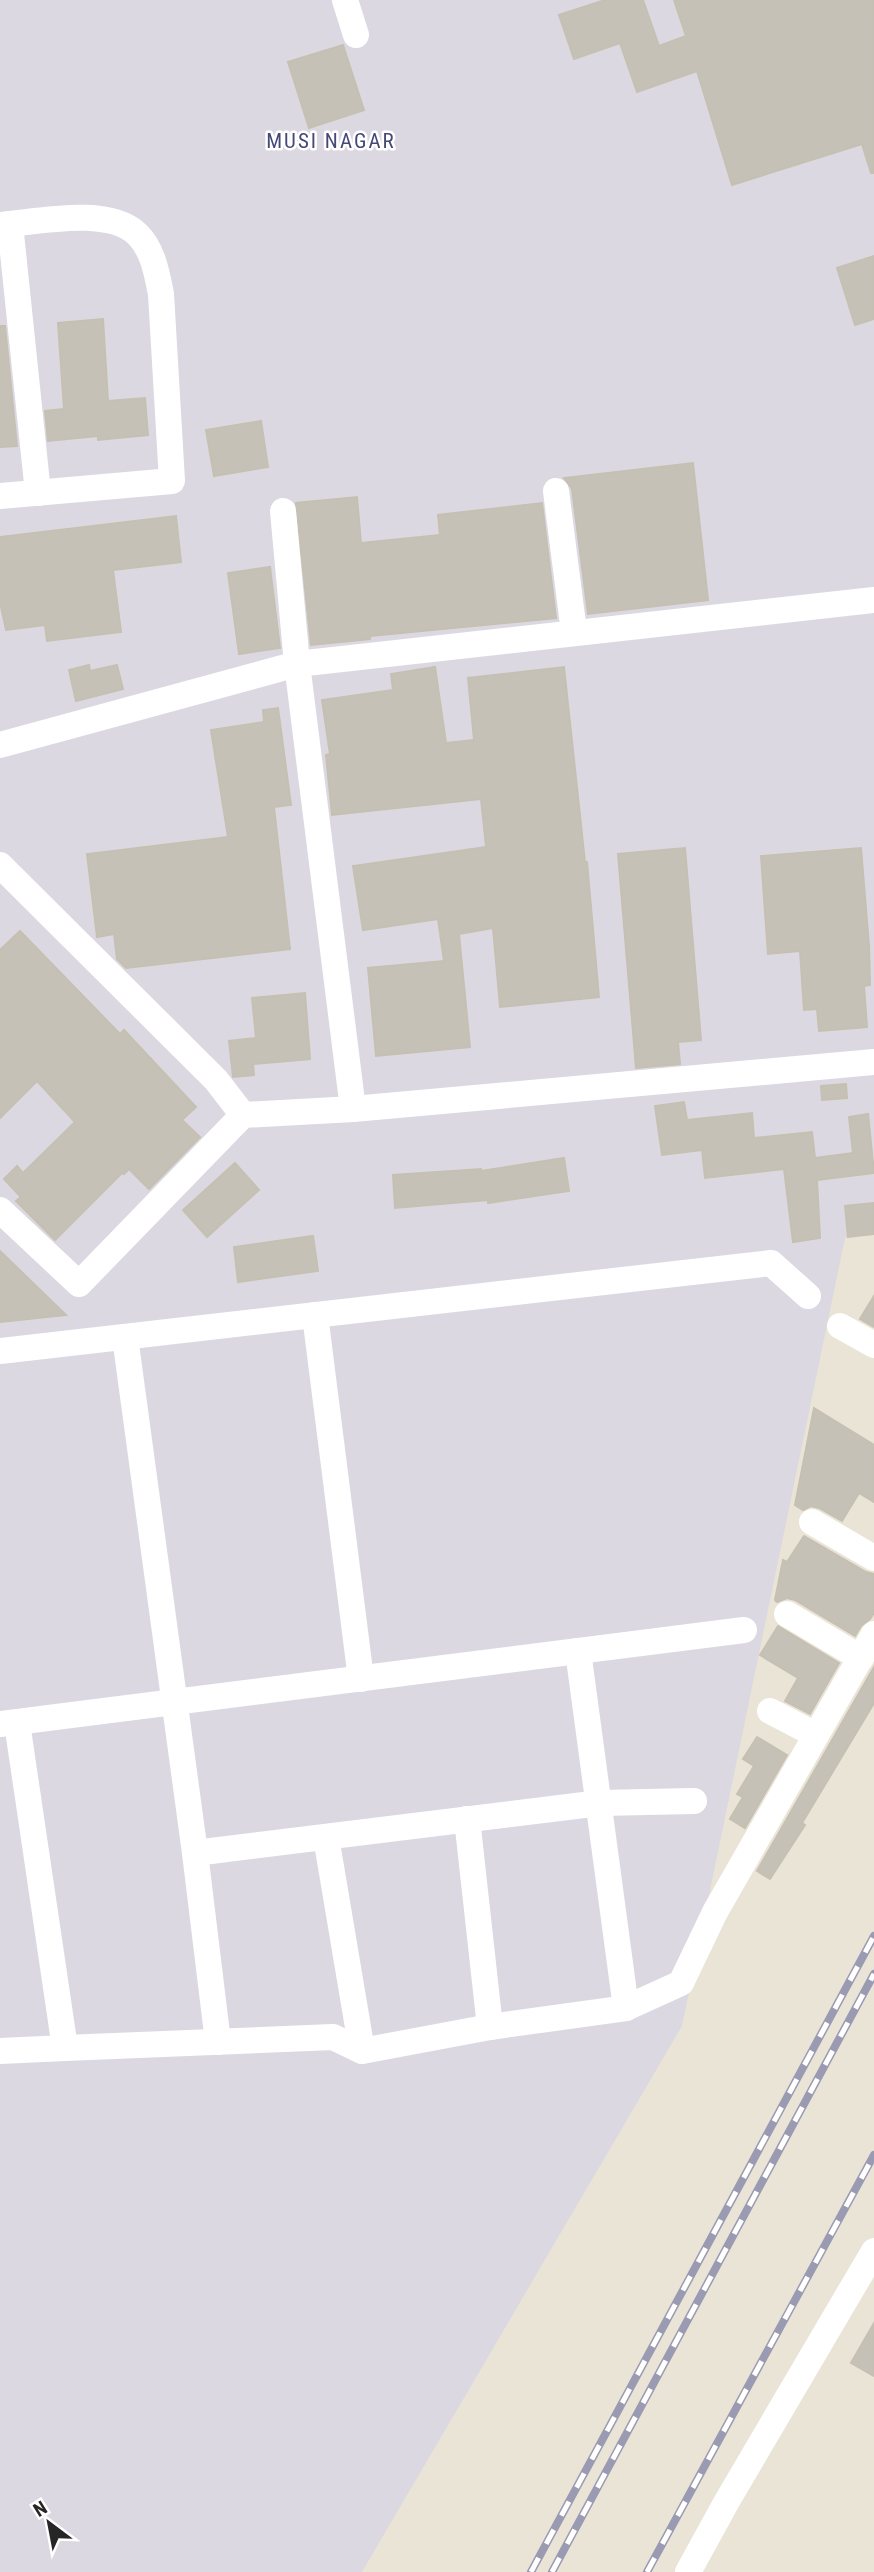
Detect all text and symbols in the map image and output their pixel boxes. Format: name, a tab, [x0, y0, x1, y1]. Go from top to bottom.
district label: MUSI NAGAR	[266, 129, 396, 153]
north arrow	[14, 2488, 84, 2558]
text: N	[29, 2496, 51, 2522]

